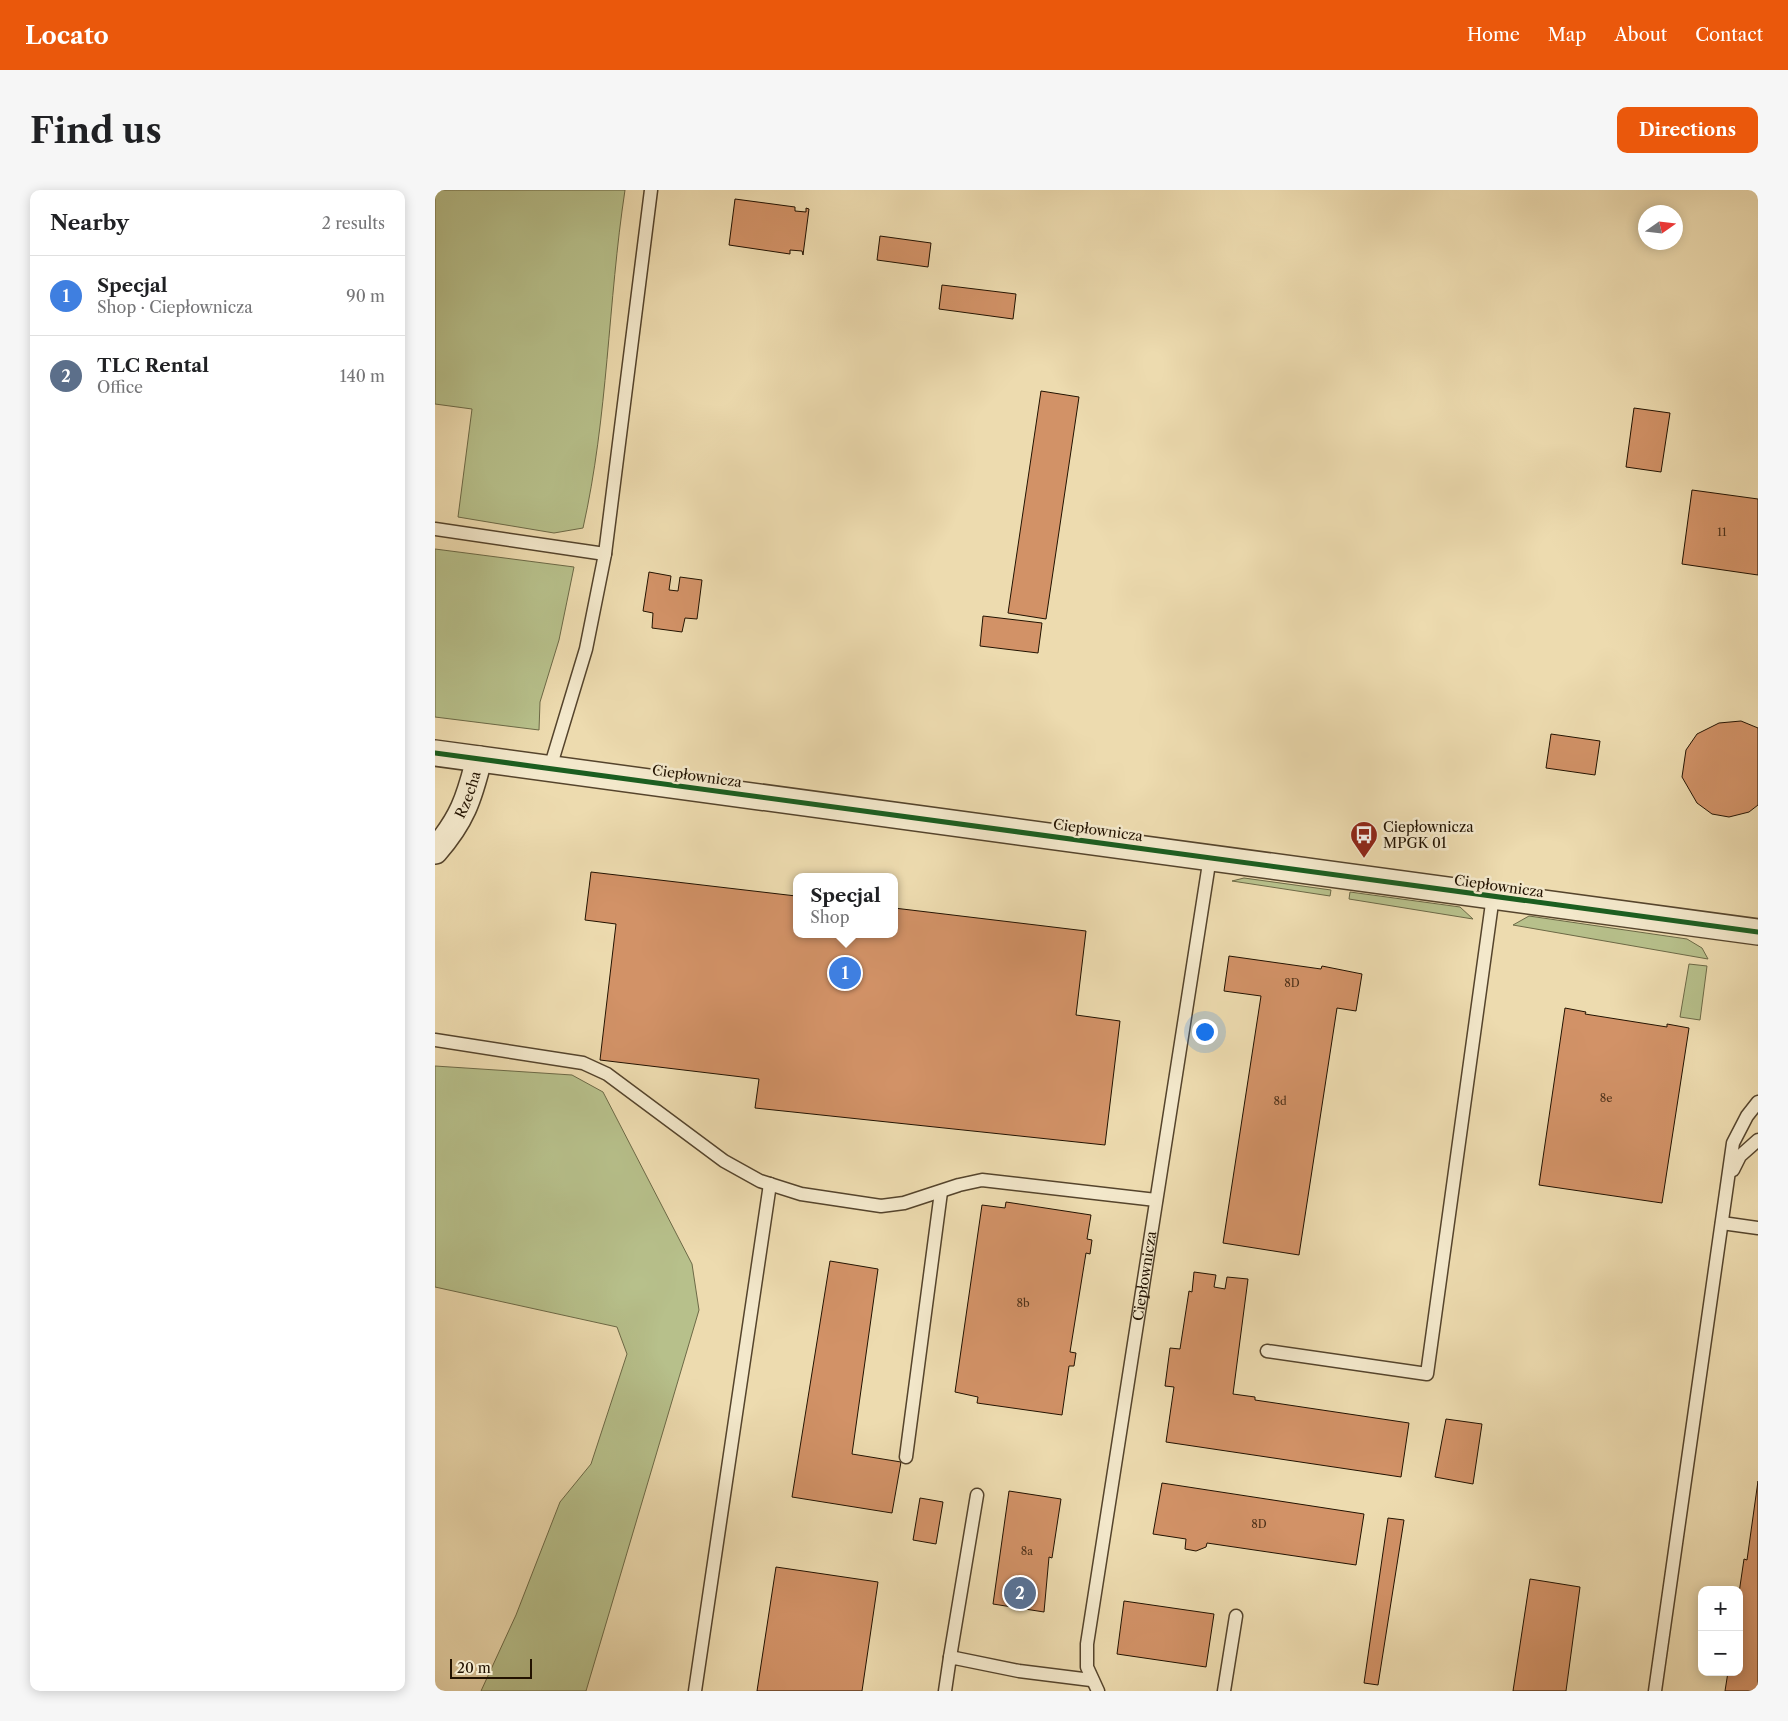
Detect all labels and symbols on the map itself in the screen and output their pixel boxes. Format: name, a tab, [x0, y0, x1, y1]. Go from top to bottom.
north arrow	[1638, 205, 1683, 250]
house number: 11	[1717, 525, 1727, 539]
street label: Ciepłownicza	[651, 761, 744, 791]
street label: Rzecha	[451, 769, 485, 821]
street label: Ciepłownicza	[1052, 815, 1145, 845]
place label: Ciepłownicza MPGK 01	[1383, 818, 1474, 852]
bus stop icon: Ciepłownicza MPGK 01	[1349, 820, 1379, 859]
street label: Ciepłownicza	[1453, 871, 1546, 901]
pin: 1	[829, 954, 861, 992]
house number: 8D	[1284, 976, 1300, 990]
your location	[1192, 1019, 1218, 1045]
house number: 8e	[1600, 1091, 1612, 1105]
house number: 8d	[1273, 1094, 1287, 1108]
street label: Ciepłownicza	[1129, 1229, 1161, 1322]
house number: 8b	[1016, 1296, 1030, 1310]
house number: 8D	[1251, 1517, 1267, 1531]
house number: 8a	[1021, 1544, 1033, 1558]
pin: 2	[1004, 1574, 1036, 1612]
scale bar	[450, 1656, 533, 1679]

